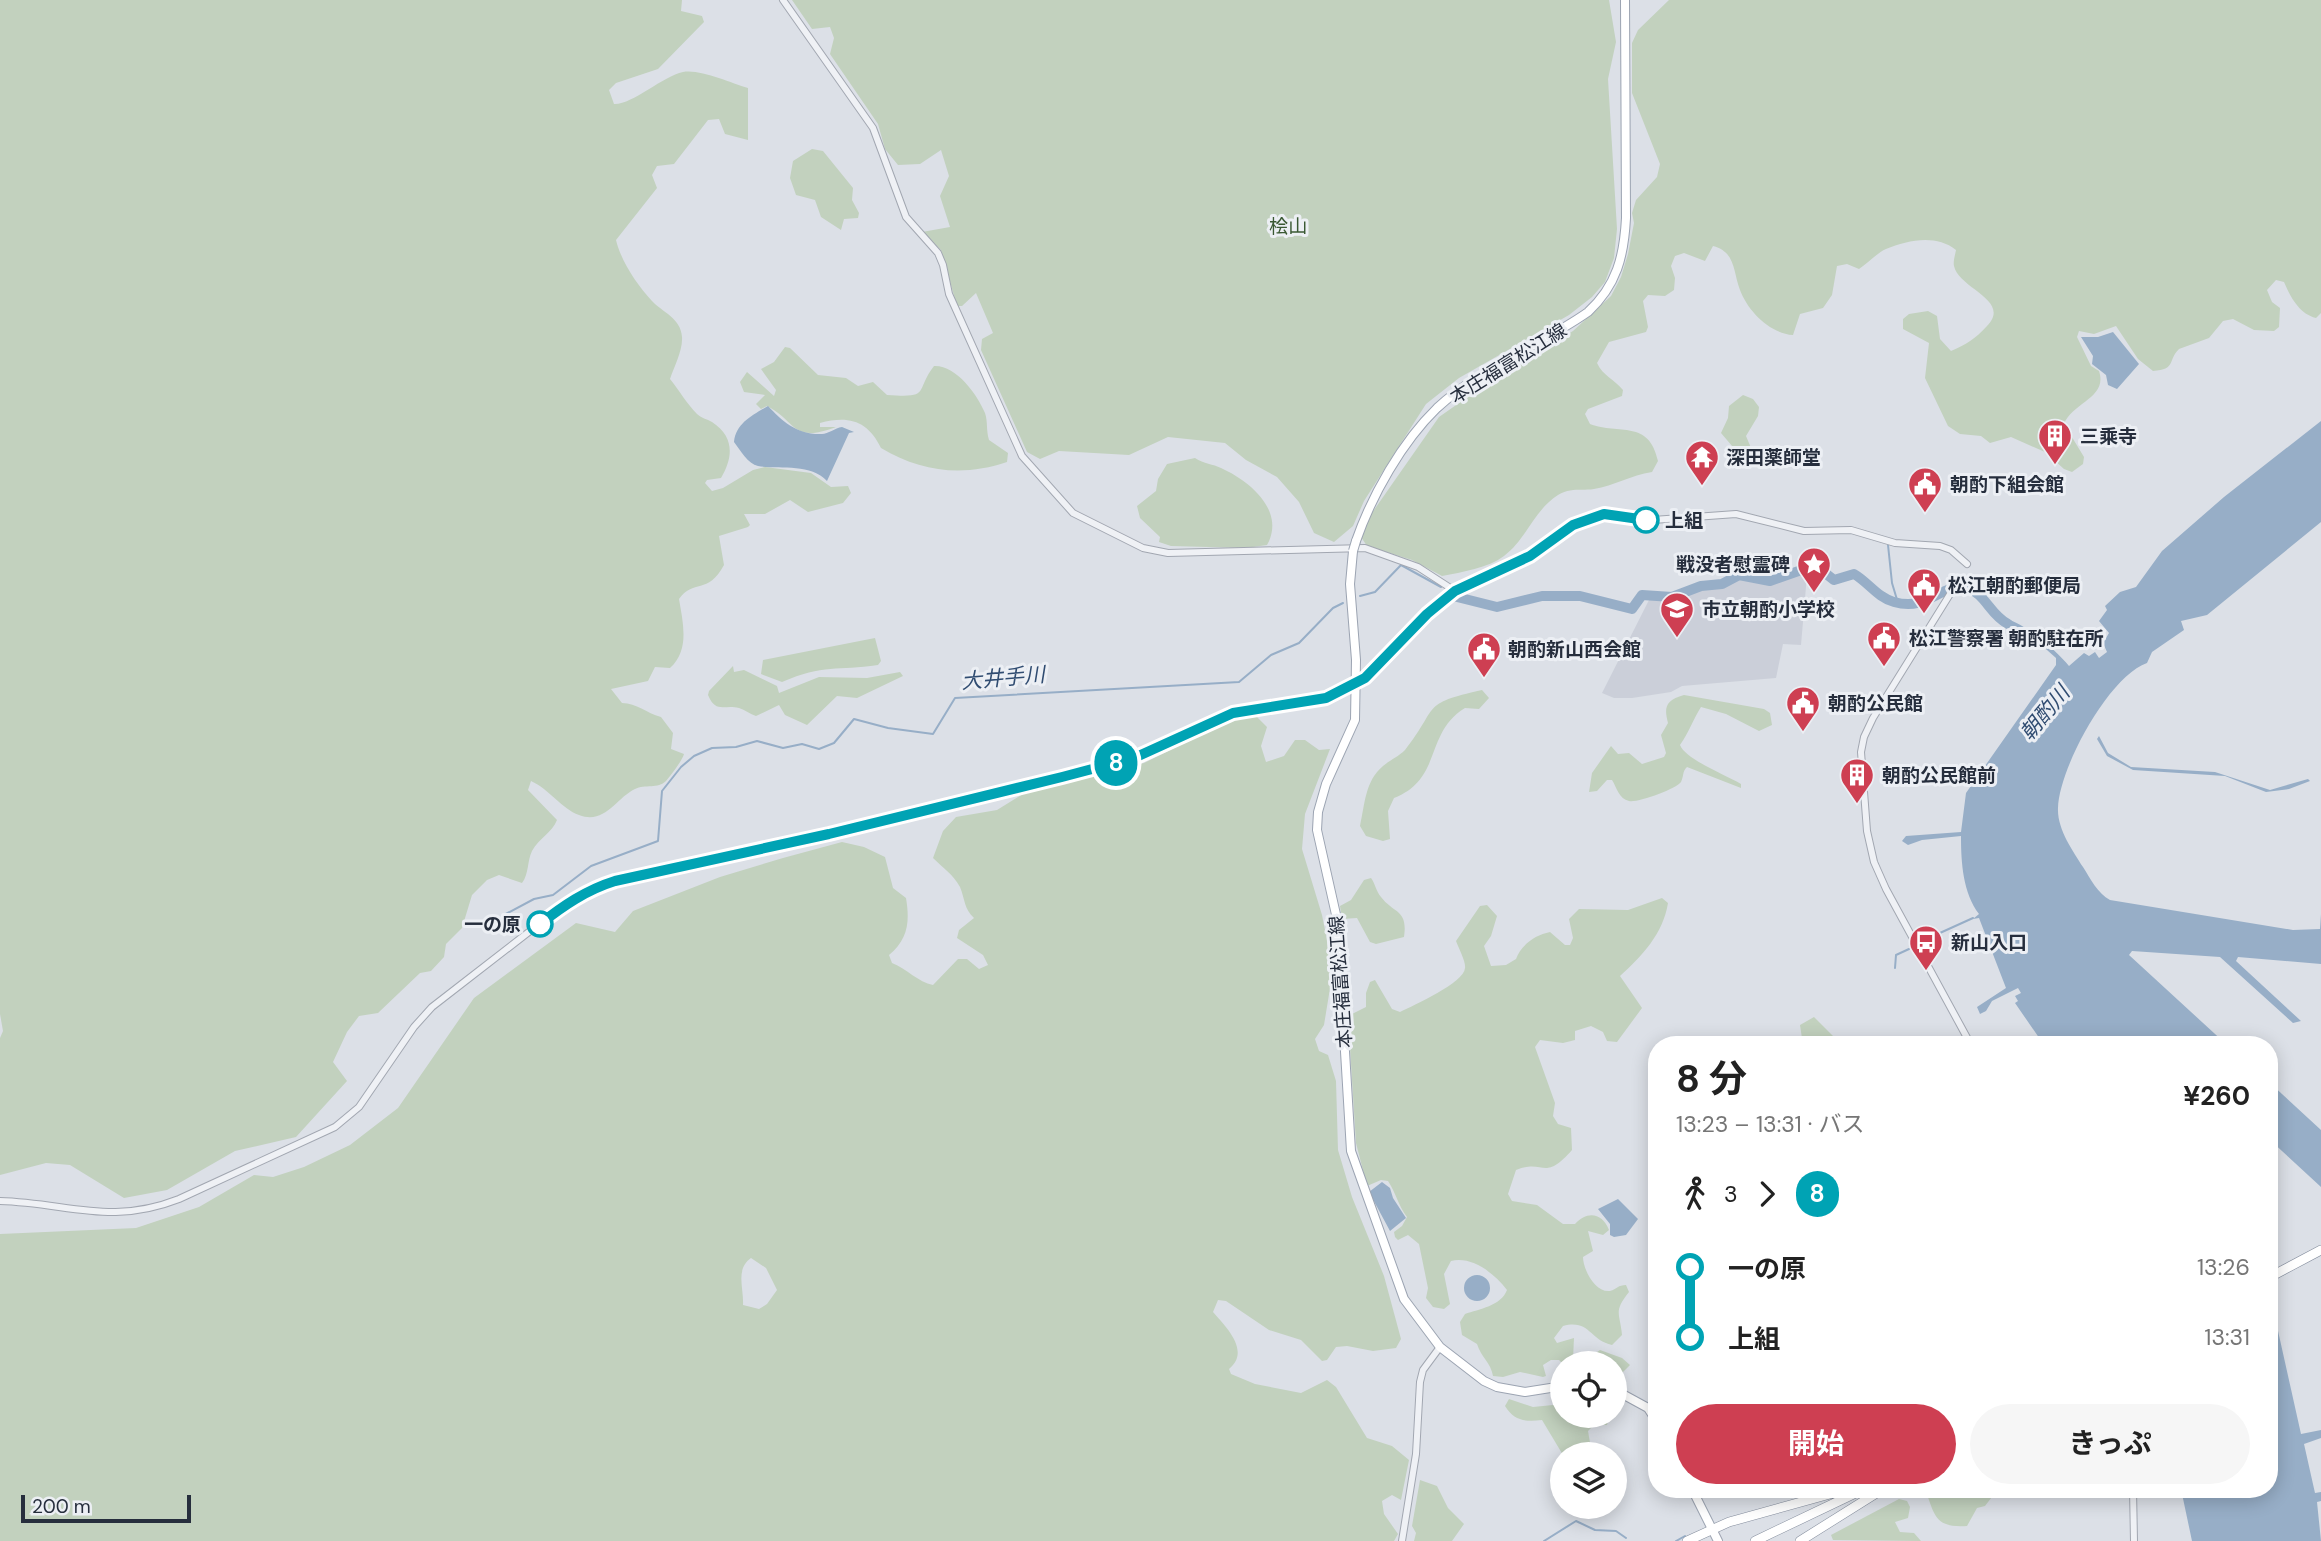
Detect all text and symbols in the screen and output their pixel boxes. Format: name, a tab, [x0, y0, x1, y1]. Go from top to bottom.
park label: 桧山	[1269, 214, 1307, 239]
street label: 本庄福富松江線	[1445, 318, 1571, 409]
building icon: 三乘寺	[2036, 417, 2074, 466]
place label: 三乘寺	[2080, 424, 2137, 449]
temple icon: 深田薬師堂	[1683, 438, 1721, 487]
place label: 深田薬師堂	[1726, 445, 1821, 470]
public building icon: 朝酌下組会館	[1906, 465, 1944, 514]
place label: 朝酌下組会館	[1950, 472, 2064, 497]
marker: 上組	[1633, 507, 1659, 533]
place label: 上組	[1665, 508, 1703, 533]
place icon: 戦没者慰霊碑	[1795, 545, 1833, 594]
place label: 戦没者慰霊碑	[1676, 552, 1790, 577]
public building icon: 松江朝酌郵便局	[1905, 566, 1943, 615]
place label: 松江朝酌郵便局	[1948, 573, 2081, 598]
school or university icon: 市立朝酌小学校	[1658, 590, 1696, 639]
place label: 市立朝酌小学校	[1702, 597, 1835, 622]
public building icon: 松江警察署 朝酌駐在所	[1865, 619, 1903, 668]
place label: 松江警察署 朝酌駐在所	[1909, 626, 2103, 651]
public building icon: 朝酌新山西会館	[1465, 630, 1503, 679]
place label: 朝酌新山西会館	[1508, 637, 1641, 662]
water label: 大井手川	[960, 660, 1048, 696]
water label: 朝酌川	[2014, 678, 2077, 746]
public building icon: 朝酌公民館	[1784, 684, 1822, 733]
place label: 朝酌公民館	[1828, 691, 1923, 716]
line badge: 8	[1093, 740, 1139, 786]
text: 8	[1108, 747, 1124, 778]
building icon: 朝酌公民館前	[1838, 756, 1876, 805]
place label: 朝酌公民館前	[1882, 763, 1996, 788]
marker: 一の原	[527, 911, 553, 937]
place label: 一の原	[464, 912, 521, 937]
street label: 本庄福富松江線	[1323, 915, 1358, 1049]
bus stop icon: 新山入口	[1907, 923, 1945, 972]
place label: 新山入口	[1951, 930, 2027, 955]
text: 8 分	[1676, 1054, 1747, 1104]
text: ¥260	[2183, 1079, 2250, 1113]
text: 13:23 – 13:31 · バス	[1676, 1109, 1864, 1139]
icon: walk	[1676, 1175, 1714, 1213]
icon: forward	[1748, 1175, 1786, 1213]
text: 8	[1810, 1178, 1825, 1209]
text: 3	[1724, 1179, 1738, 1209]
text: 一の原	[1728, 1252, 1806, 1286]
text: 13:26	[2197, 1252, 2250, 1282]
text: 上組	[1728, 1322, 1780, 1356]
text: 13:31	[2204, 1322, 2250, 1352]
map controls	[1550, 1351, 1627, 1519]
button: locate	[1550, 1351, 1627, 1428]
button: 開始	[1676, 1404, 1956, 1484]
button: きっぷ	[1970, 1404, 2250, 1484]
button: layers	[1550, 1442, 1627, 1519]
scale bar	[21, 1492, 191, 1524]
text: 200 m	[32, 1494, 91, 1519]

